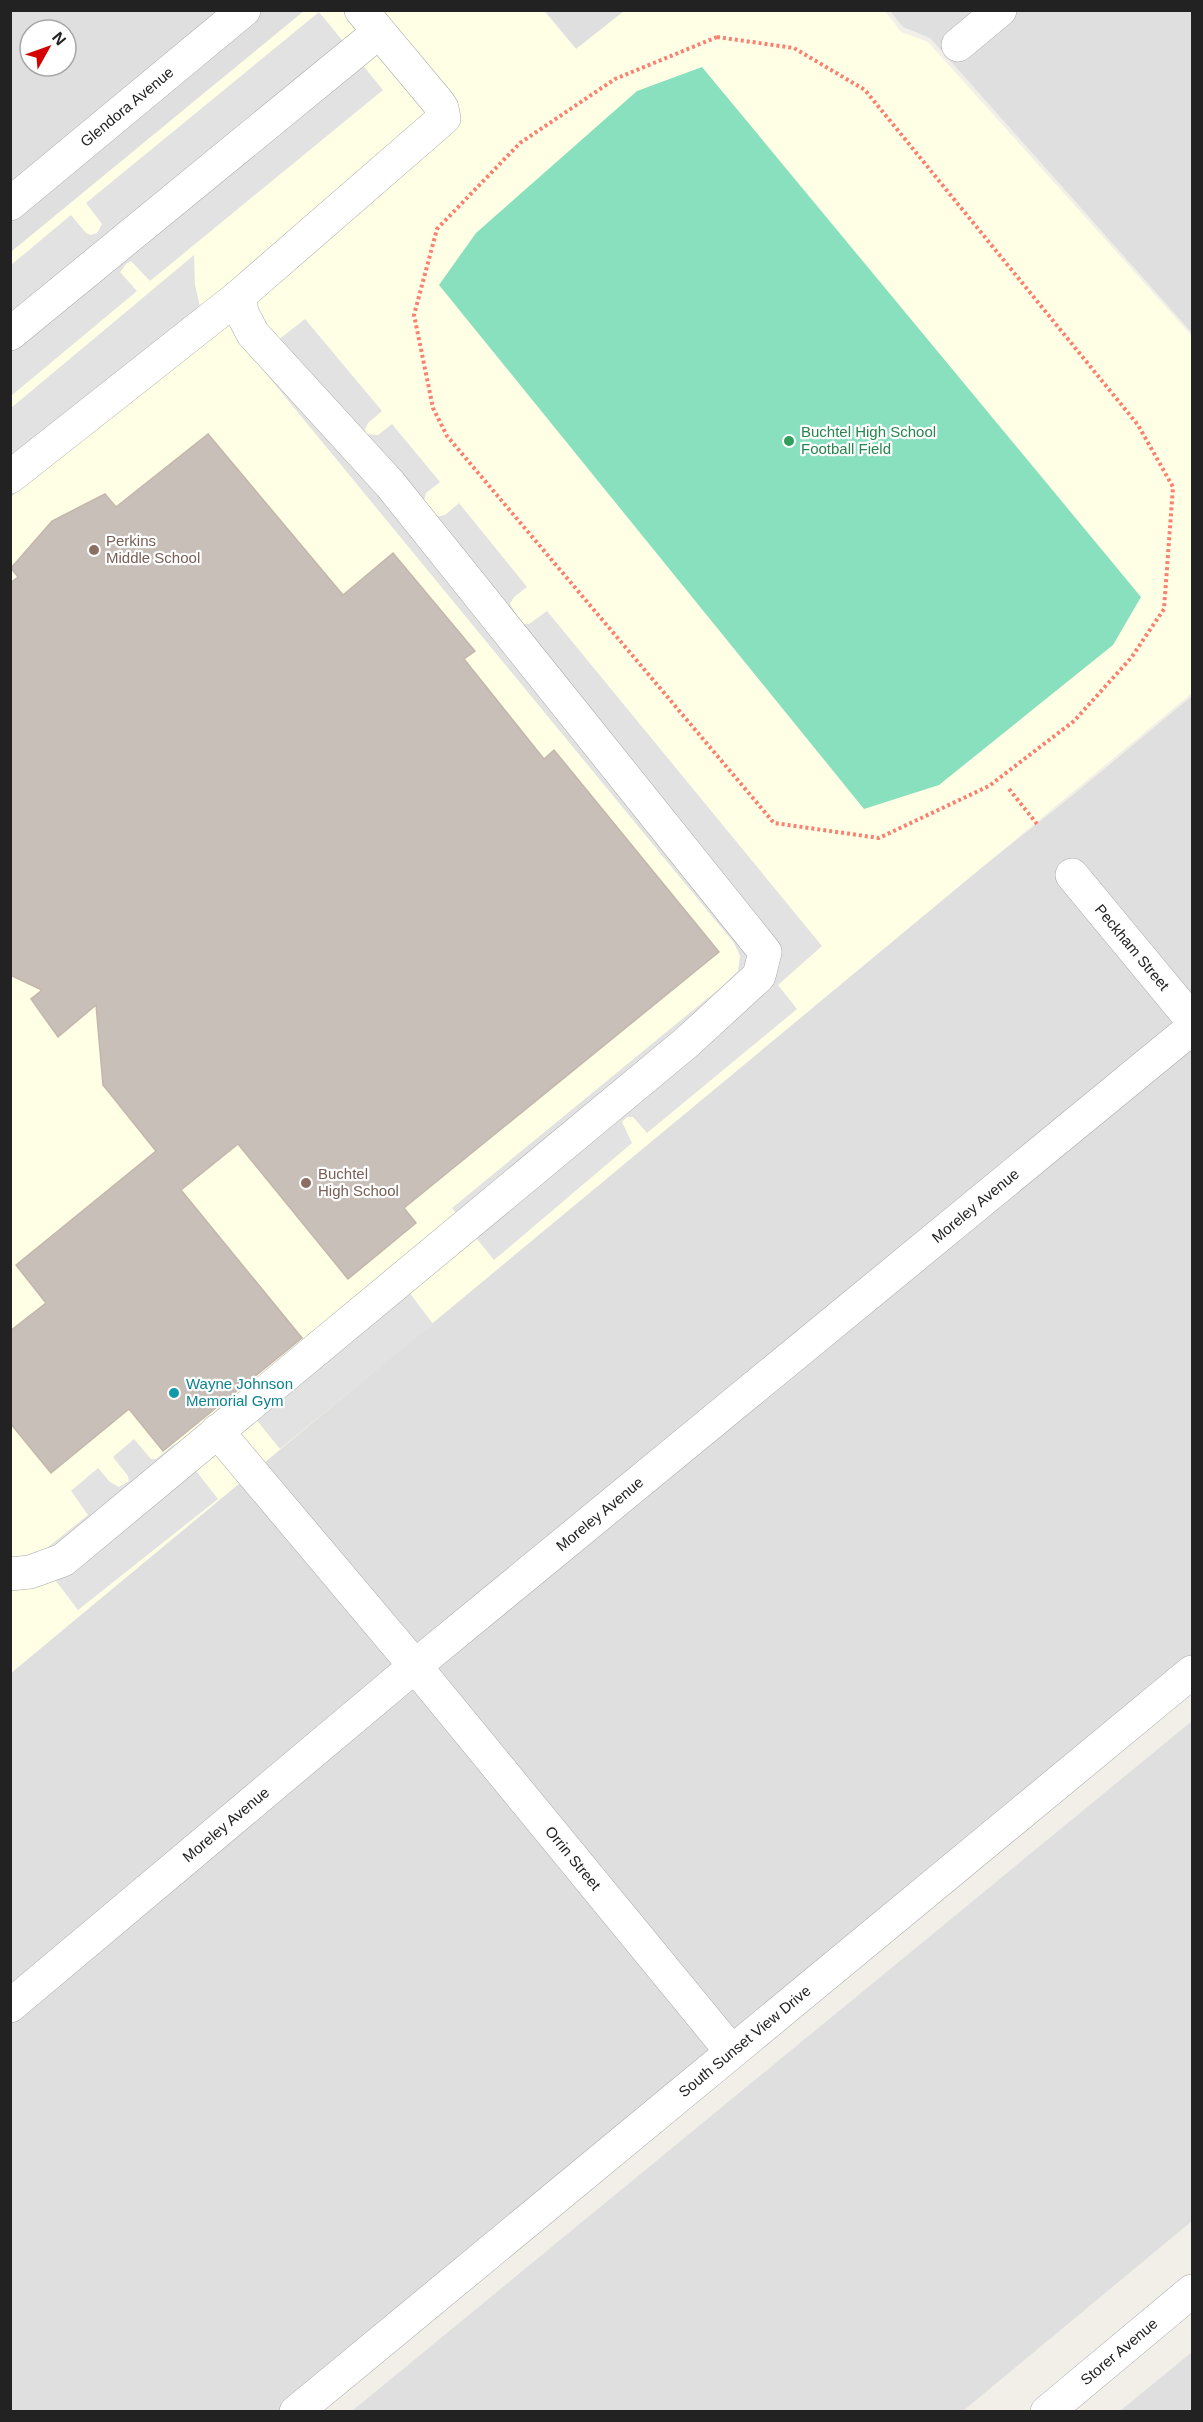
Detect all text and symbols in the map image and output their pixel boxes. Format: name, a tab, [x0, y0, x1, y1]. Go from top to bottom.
north arrow	[18, 18, 78, 78]
text: N	[49, 29, 69, 49]
street label: Glendora Avenue	[77, 63, 177, 150]
place label: Buchtel High School Football Field	[801, 423, 936, 457]
marker: Buchtel High School Football Field	[782, 434, 796, 448]
place label: Perkins Middle School	[106, 532, 200, 566]
marker: Perkins Middle School	[87, 543, 101, 557]
street label: Peckham Street	[1092, 901, 1173, 994]
place label: Buchtel High School	[318, 1165, 399, 1199]
street label: Moreley Avenue	[928, 1165, 1022, 1246]
marker: Buchtel High School	[299, 1176, 313, 1190]
place label: Wayne Johnson Memorial Gym	[186, 1375, 293, 1409]
marker: Wayne Johnson Memorial Gym	[167, 1386, 181, 1400]
street label: Moreley Avenue	[553, 1473, 646, 1554]
street label: Moreley Avenue	[179, 1783, 272, 1865]
street label: Orrin Street	[542, 1823, 605, 1894]
street label: South Sunset View Drive	[675, 1982, 814, 2100]
street label: Storer Avenue	[1077, 2314, 1161, 2388]

